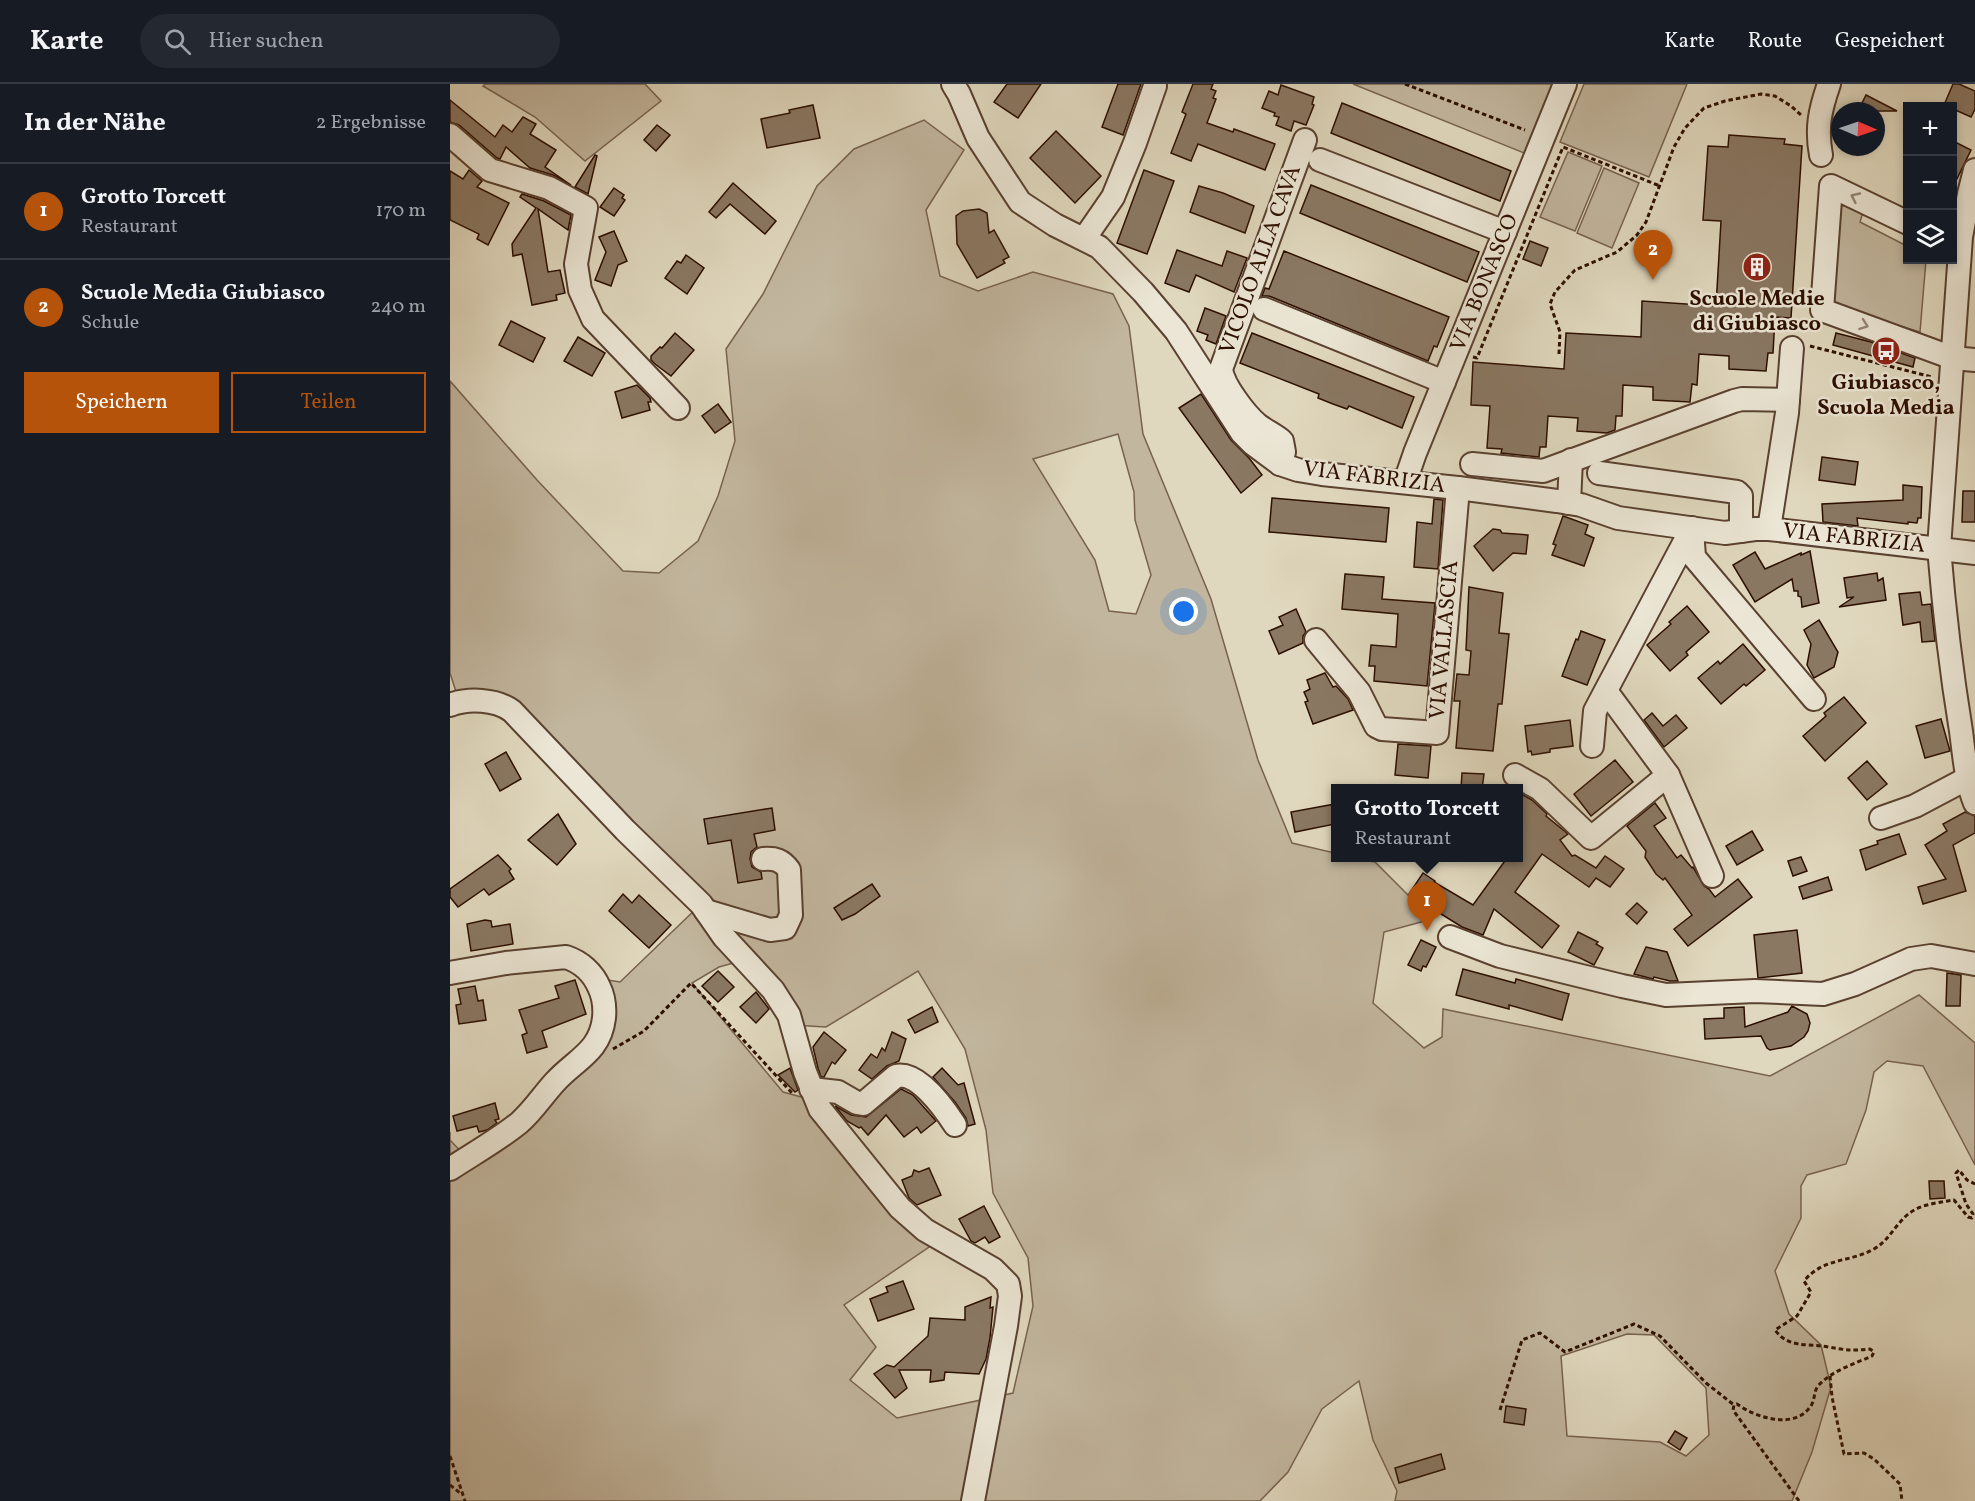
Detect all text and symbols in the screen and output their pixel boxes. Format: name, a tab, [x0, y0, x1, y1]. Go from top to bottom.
search box	[140, 14, 560, 68]
text: Karte	[30, 22, 104, 61]
icon: search	[161, 25, 194, 58]
text: Hier suchen	[209, 26, 324, 57]
text: Karte	[1664, 27, 1715, 56]
text: Route	[1748, 27, 1802, 56]
text: Gespeichert	[1835, 27, 1945, 56]
north arrow	[1831, 102, 1885, 156]
map controls	[1903, 102, 1957, 264]
button: +	[1903, 102, 1957, 156]
text: In der Nähe	[24, 105, 166, 141]
text: 2 Ergebnisse	[316, 109, 426, 137]
button: −	[1903, 156, 1957, 210]
street label: VICOLO ALLA CAVA	[1212, 161, 1310, 359]
text: Grotto Torcett	[81, 182, 226, 213]
one-way arrow	[1850, 193, 1861, 205]
text: 1	[39, 197, 48, 225]
text: 170 m	[376, 197, 426, 225]
street label: VIA BONASCO	[1443, 209, 1527, 357]
button: layers	[1903, 210, 1957, 264]
text: Restaurant	[81, 213, 178, 241]
pin: 2	[1634, 230, 1672, 280]
building icon: Scuole Medie di Giubiasco	[1741, 251, 1773, 283]
text: Scuole Media Giubiasco	[81, 278, 325, 309]
place label: Scuole Medie di Giubiasco	[1689, 284, 1825, 340]
text: 2	[38, 293, 49, 321]
text: 240 m	[371, 293, 426, 321]
text: Schule	[81, 309, 139, 337]
one-way arrow	[1858, 318, 1869, 331]
bus stop icon: Giubiasco, Scuola Media	[1870, 335, 1902, 367]
place label: Giubiasco, Scuola Media	[1817, 368, 1955, 424]
button: Speichern	[24, 372, 219, 433]
button: Teilen	[231, 372, 426, 433]
street label: VIA FABRIZIA	[1301, 454, 1447, 502]
street label: VIA FABRIZIA	[1781, 516, 1927, 562]
street label: VIA VALLASCIA	[1423, 559, 1467, 721]
your location	[1169, 597, 1198, 626]
popup	[1331, 784, 1523, 862]
text: Grotto Torcett	[1354, 794, 1500, 825]
text: Restaurant	[1354, 825, 1451, 853]
pin: 1	[1408, 882, 1446, 931]

